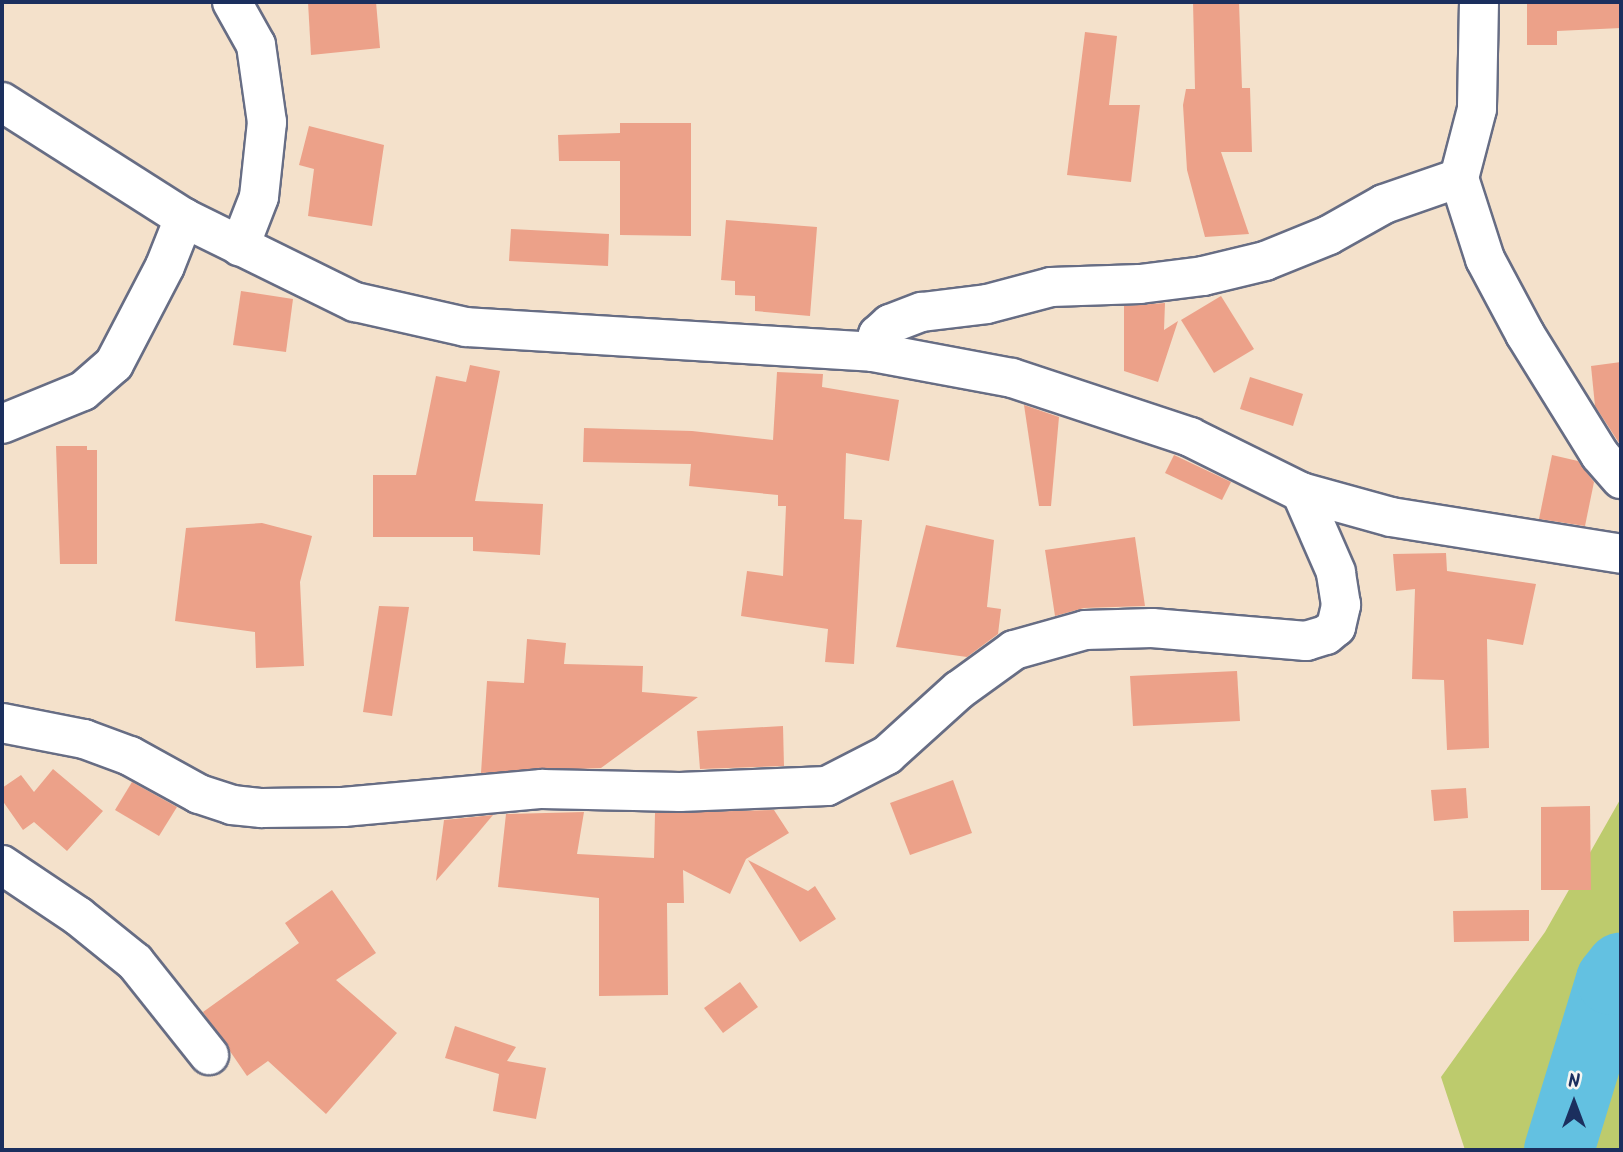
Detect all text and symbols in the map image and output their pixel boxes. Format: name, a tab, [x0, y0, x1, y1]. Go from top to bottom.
text: N	[1568, 1067, 1580, 1097]
north arrow	[1539, 1068, 1609, 1138]

